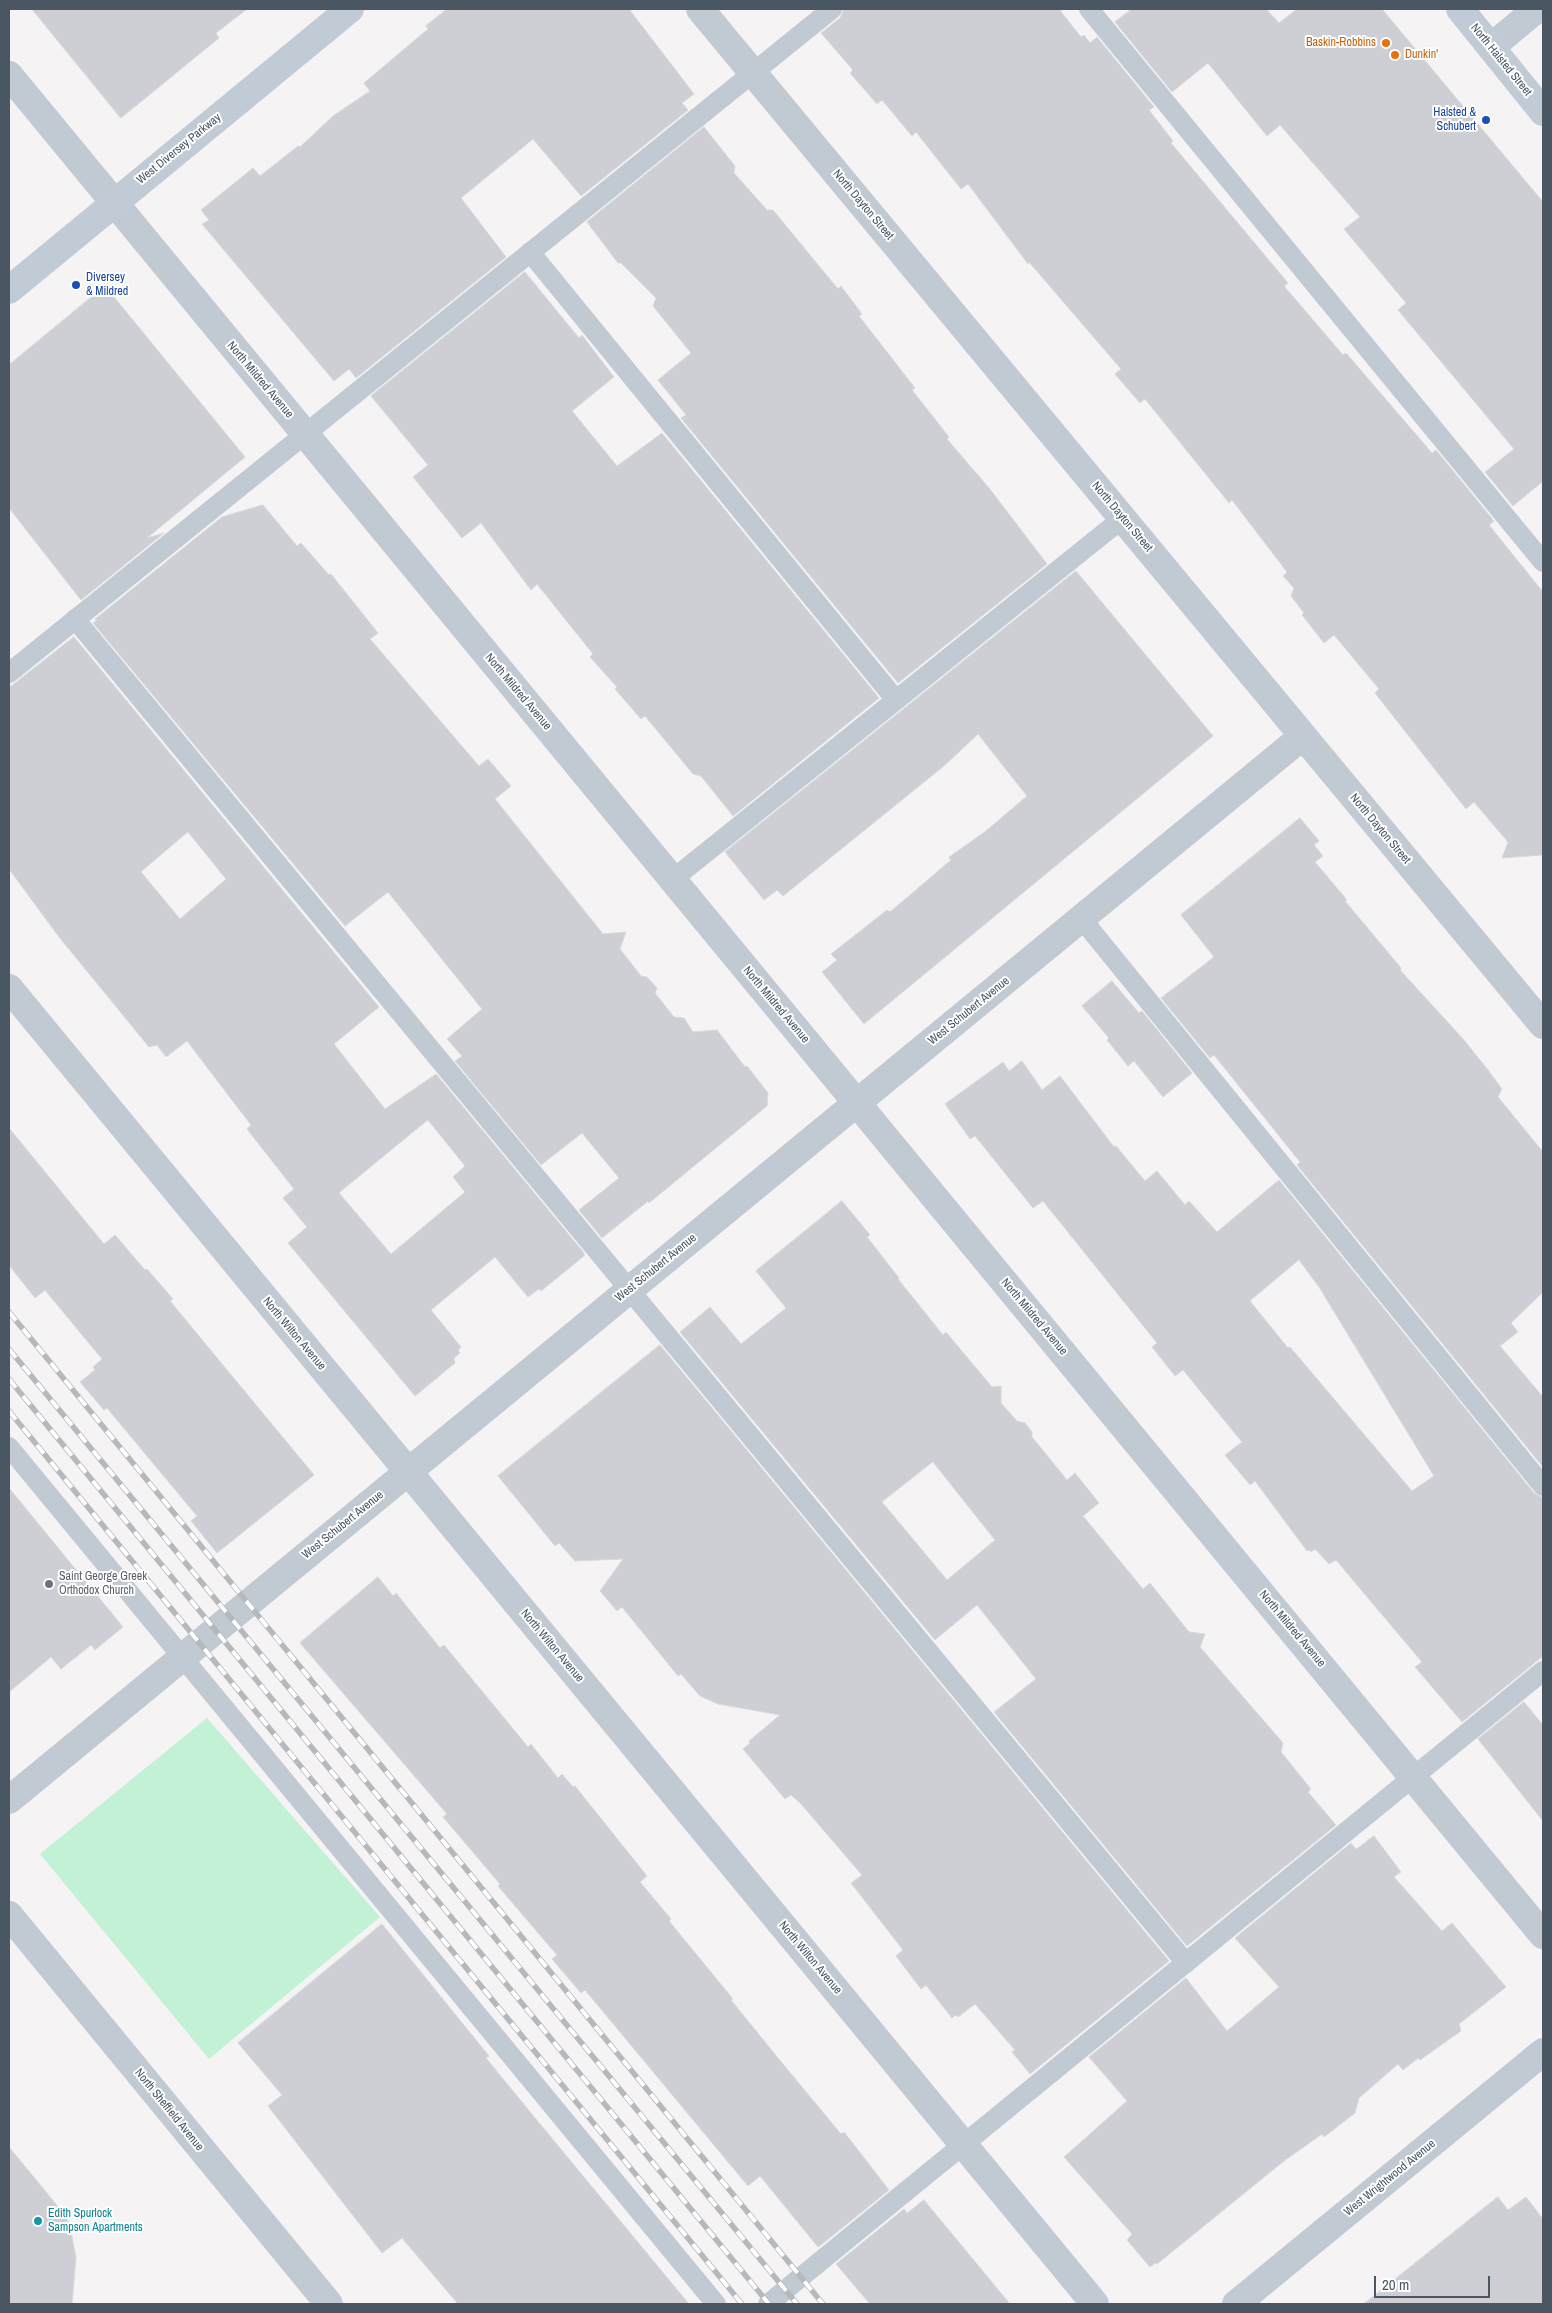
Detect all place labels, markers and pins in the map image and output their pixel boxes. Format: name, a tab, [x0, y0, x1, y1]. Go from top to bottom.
place label: Baskin-Robbins	[1306, 36, 1376, 50]
marker: Baskin-Robbins	[1380, 37, 1392, 49]
place label: Dunkin'	[1405, 48, 1438, 62]
marker: Dunkin'	[1389, 49, 1401, 61]
place label: Halsted & Schubert	[1433, 106, 1476, 134]
marker: Halsted & Schubert	[1480, 114, 1492, 126]
place label: Diversey & Mildred	[86, 271, 128, 299]
marker: Diversey & Mildred	[70, 279, 82, 291]
place label: Saint George Greek Orthodox Church	[59, 1570, 147, 1598]
marker: Saint George Greek Orthodox Church	[43, 1578, 55, 1590]
place label: Edith Spurlock Sampson Apartments	[48, 2207, 143, 2235]
marker: Edith Spurlock Sampson Apartments	[32, 2215, 44, 2227]

